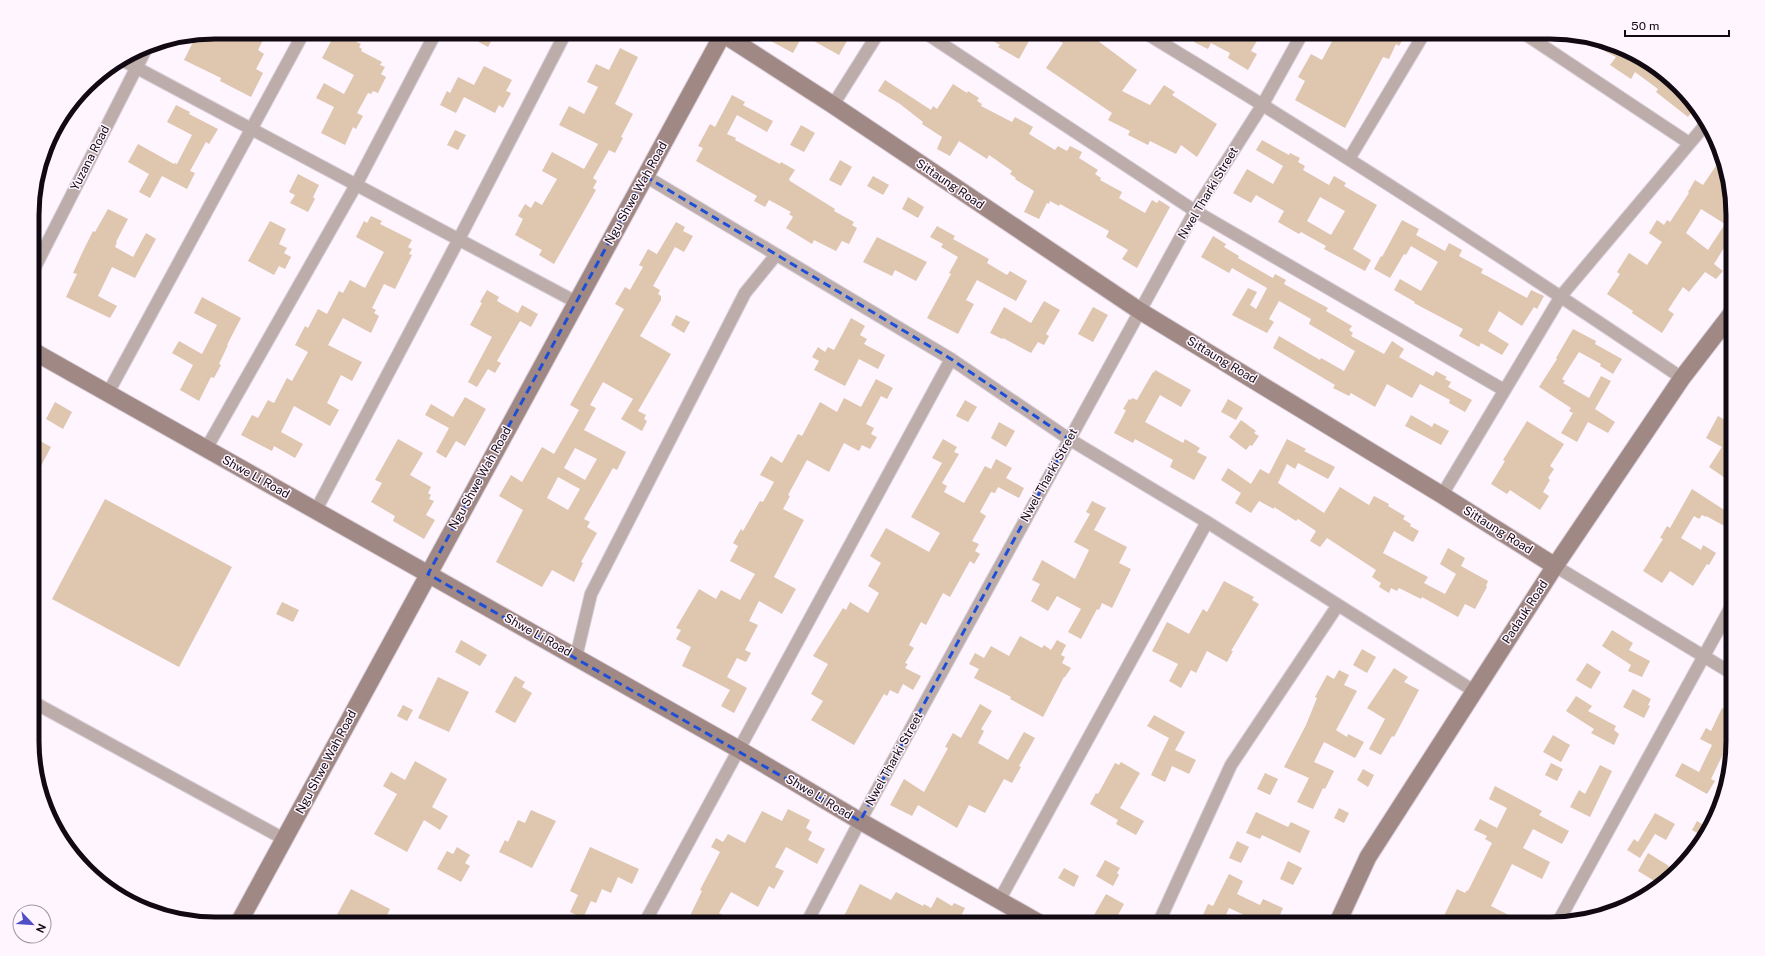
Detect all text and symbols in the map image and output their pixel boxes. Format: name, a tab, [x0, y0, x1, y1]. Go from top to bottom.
scale bar	[1625, 12, 1729, 38]
text: 50 m	[1631, 19, 1659, 33]
street label: Yuzana Road	[68, 123, 112, 193]
street label: Ngu Shwe Wah Road	[602, 139, 670, 247]
street label: Nwel Tharki Street	[1175, 144, 1241, 241]
street label: Sittaung Road	[913, 156, 987, 212]
street label: Sittaung Road	[1184, 334, 1260, 386]
street label: Ngu Shwe Wah Road	[446, 424, 514, 532]
street label: Nwel Tharki Street	[1018, 426, 1081, 524]
street label: Shwe Li Road	[220, 453, 292, 501]
street label: Sittaung Road	[1461, 503, 1535, 557]
street label: Padauk Road	[1499, 578, 1551, 646]
street label: Shwe Li Road	[502, 611, 574, 659]
street label: Ngu Shwe Wah Road	[293, 708, 359, 816]
street label: Nwel Tharki Street	[863, 710, 926, 808]
street label: Shwe Li Road	[783, 772, 855, 822]
north arrow	[12, 904, 52, 944]
text: N	[34, 922, 48, 935]

